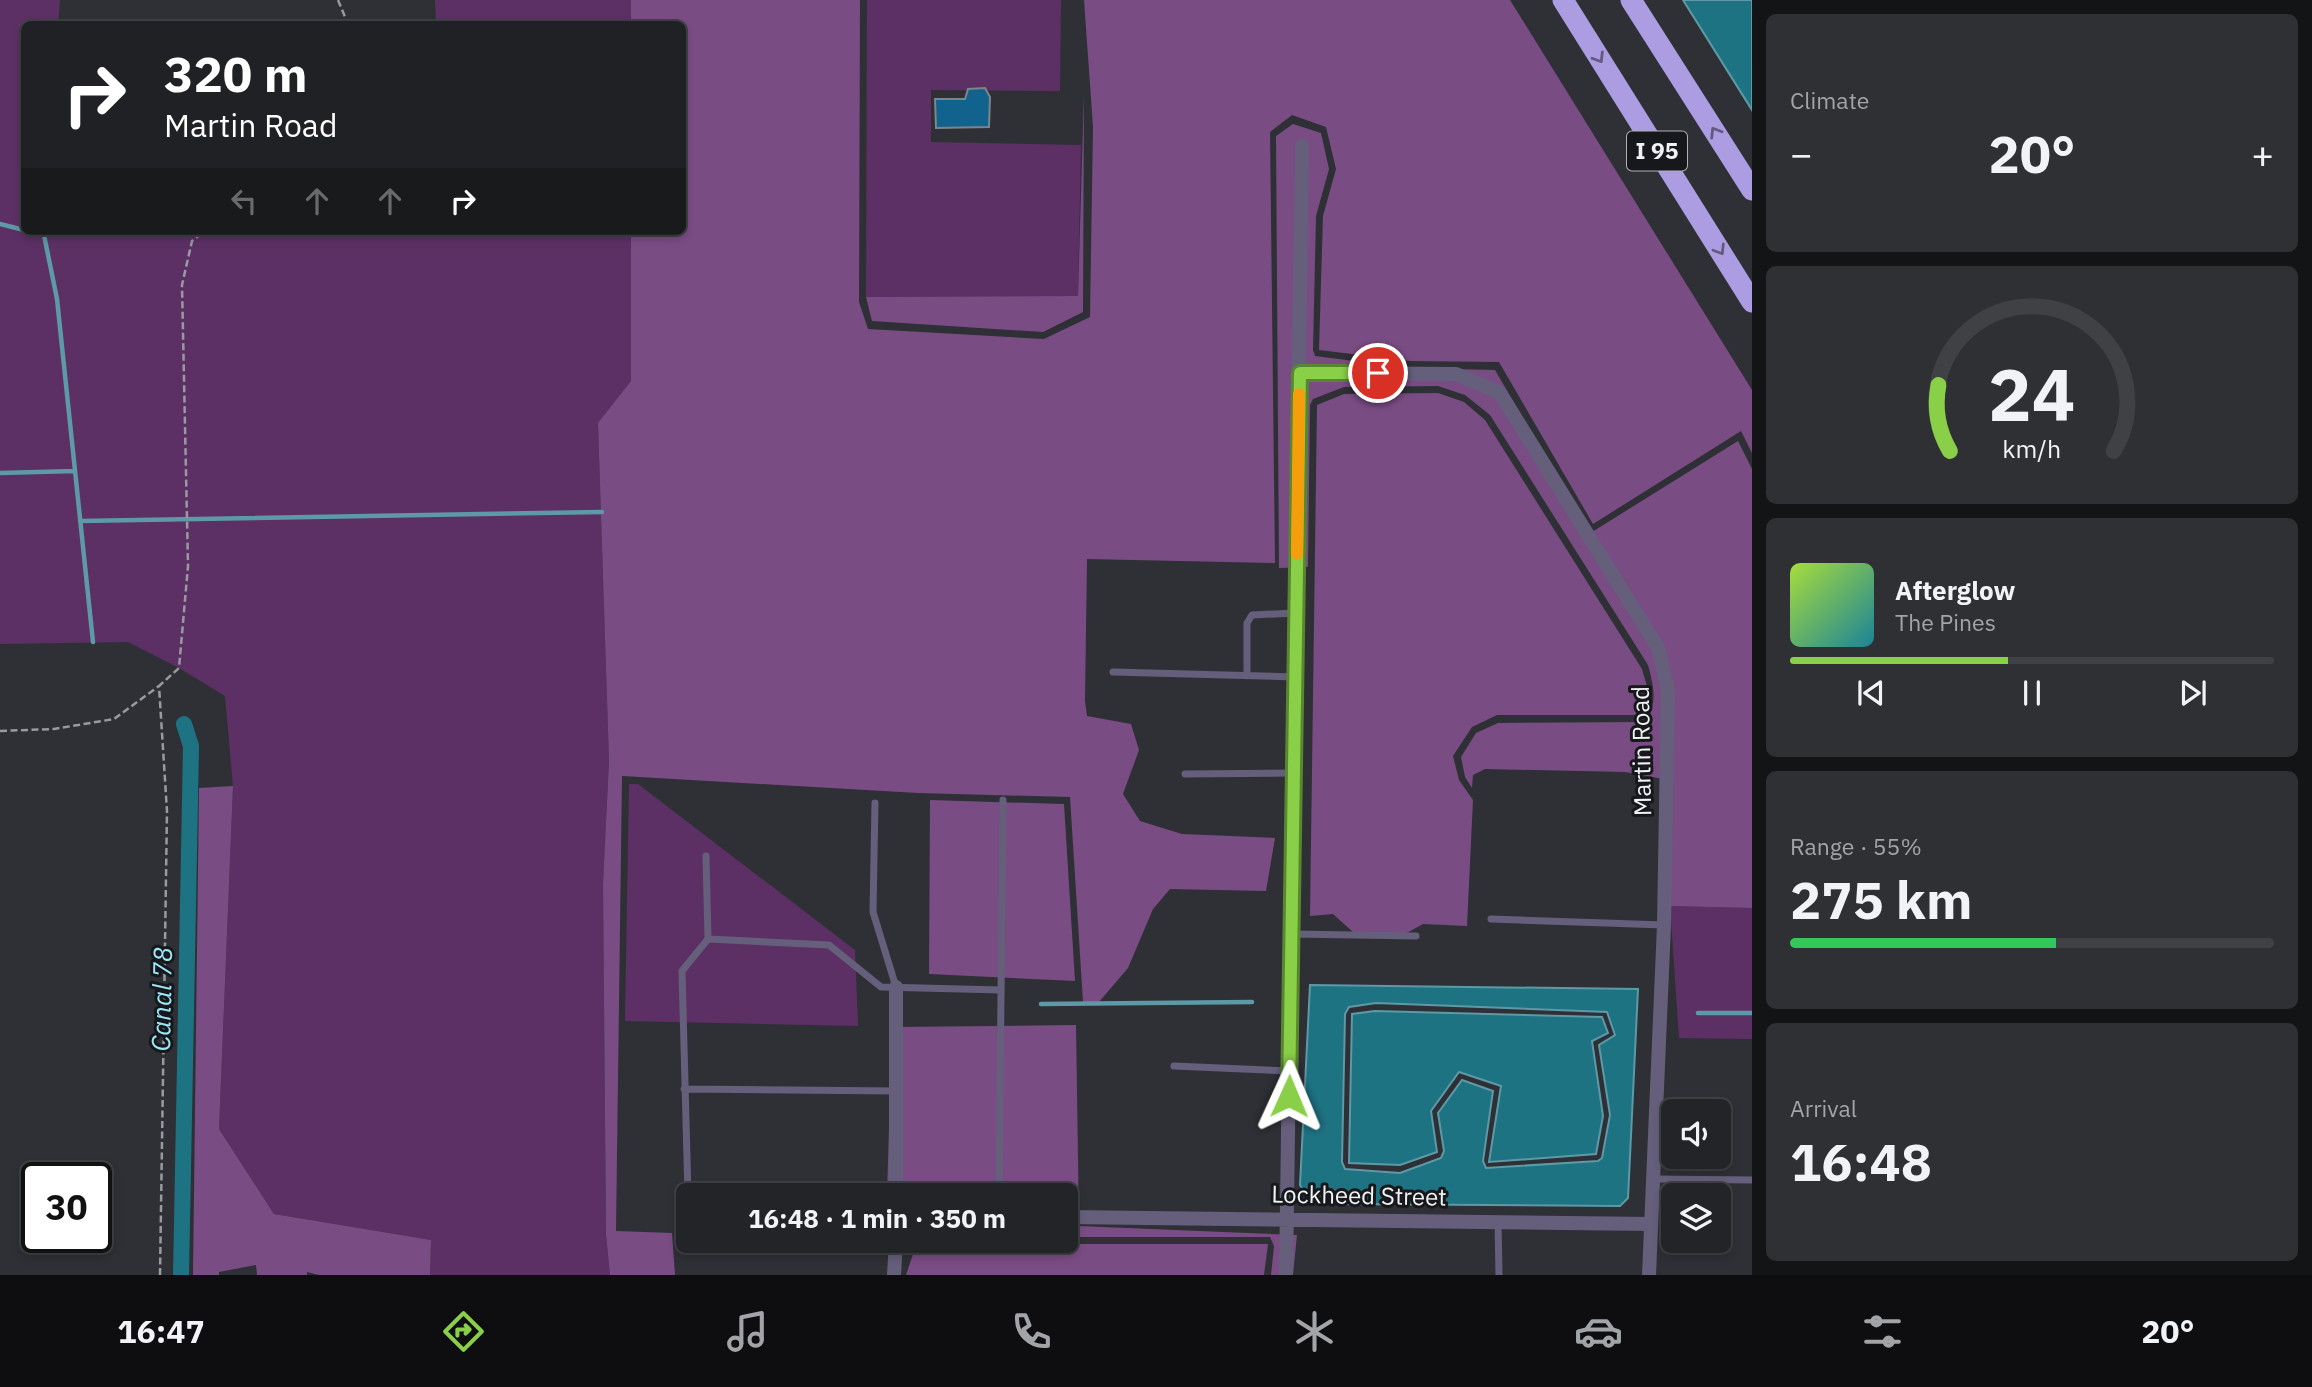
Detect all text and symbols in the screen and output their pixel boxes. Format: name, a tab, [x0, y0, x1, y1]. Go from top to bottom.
text: 320 m	[164, 42, 308, 105]
icon: right	[49, 49, 140, 140]
one-way arrow	[1590, 50, 1603, 63]
text: Climate	[1790, 85, 1869, 115]
text: Martin Road	[164, 104, 337, 146]
text: 20°	[1989, 120, 2075, 187]
one-way arrow	[1711, 127, 1724, 140]
text: −	[1790, 129, 1813, 178]
text: +	[2251, 129, 2274, 178]
road number: I 95	[1627, 132, 1687, 170]
icon: left	[225, 182, 263, 220]
icon: ahead	[298, 182, 336, 220]
icon: ahead	[371, 182, 409, 220]
icon: right	[444, 182, 482, 220]
one-way arrow	[1711, 243, 1724, 256]
pin	[1348, 343, 1408, 403]
text: 24	[1988, 347, 2076, 442]
icon: arrive	[1359, 354, 1397, 392]
text: km/h	[2003, 432, 2061, 465]
text: Afterglow	[1895, 573, 2015, 607]
text: The Pines	[1895, 607, 1996, 637]
icon: previous	[1852, 674, 1890, 712]
icon: pause	[2013, 674, 2051, 712]
icon: next	[2174, 674, 2212, 712]
street label: Martin Road	[1624, 686, 1658, 816]
text: Range · 55%	[1790, 831, 1922, 861]
text: 275 km	[1790, 866, 1972, 933]
water label: Canal 78	[143, 946, 179, 1052]
position arrow	[1252, 1059, 1326, 1133]
text: Arrival	[1790, 1093, 1857, 1123]
map controls	[1661, 1099, 1731, 1253]
button: sound	[1661, 1099, 1731, 1169]
text: 16:48	[1790, 1128, 1932, 1195]
speed limit sign: 30	[21, 1162, 112, 1253]
street label: Lockheed Street	[1271, 1177, 1447, 1213]
button: layers	[1661, 1183, 1731, 1253]
text: 16:48 · 1 min · 350 m	[748, 1201, 1006, 1235]
icon: directions	[439, 1307, 488, 1356]
icon: music	[723, 1307, 772, 1356]
icon: phone	[1007, 1307, 1056, 1356]
icon: climate	[1290, 1307, 1339, 1356]
icon: car	[1574, 1307, 1623, 1356]
icon: filters	[1858, 1307, 1907, 1356]
text: 16:47	[117, 1310, 205, 1352]
text: 20°	[2141, 1310, 2195, 1352]

